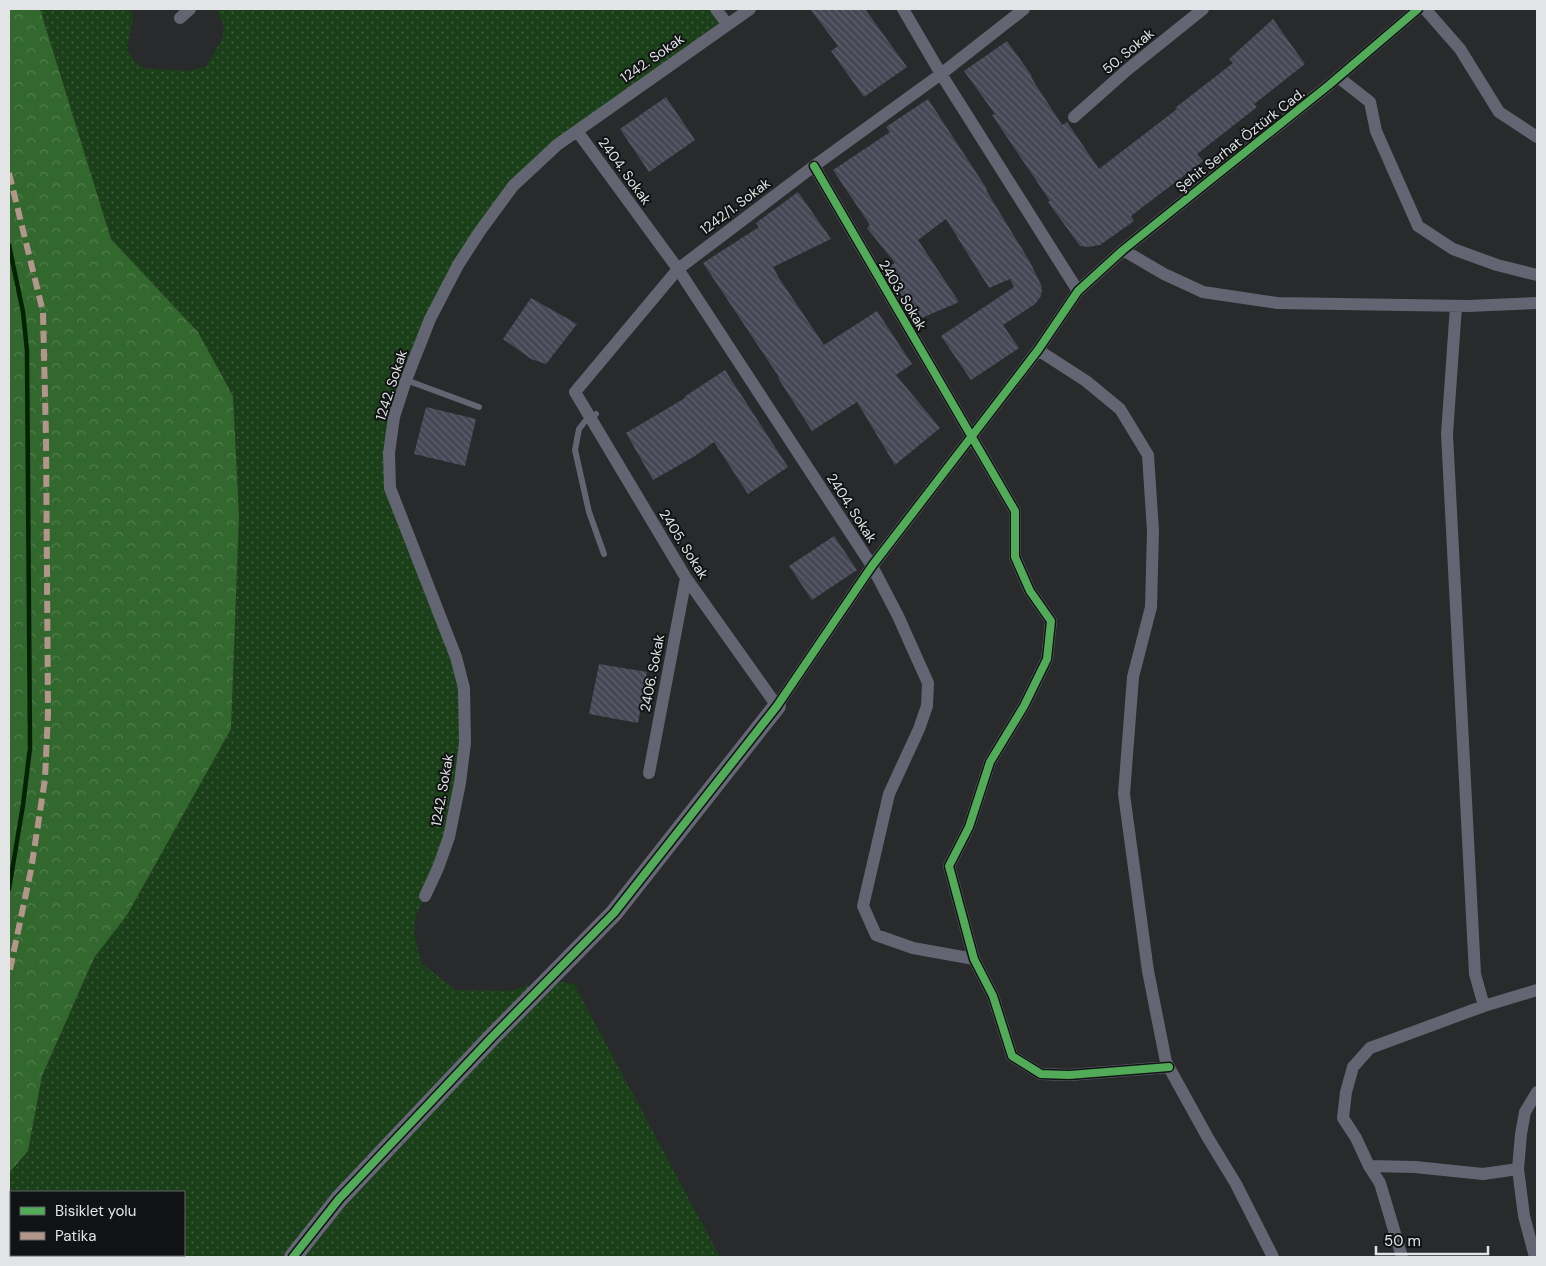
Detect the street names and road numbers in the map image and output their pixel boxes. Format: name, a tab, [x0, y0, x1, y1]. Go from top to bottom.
street label: 50. Sokak	[1098, 24, 1158, 78]
street label: 1242. Sokak	[617, 30, 687, 86]
street label: Şehit Serhat Öztürk Cad.	[1172, 84, 1308, 196]
street label: 2404. Sokak	[595, 134, 655, 208]
street label: 1242/1. Sokak	[696, 174, 774, 238]
street label: 2403. Sokak	[875, 257, 931, 333]
street label: 1242. Sokak	[371, 347, 411, 423]
street label: 2404. Sokak	[823, 470, 881, 546]
street label: 2405. Sokak	[655, 506, 713, 582]
street label: 2406. Sokak	[636, 633, 668, 713]
street label: 1242. Sokak	[427, 752, 457, 828]

